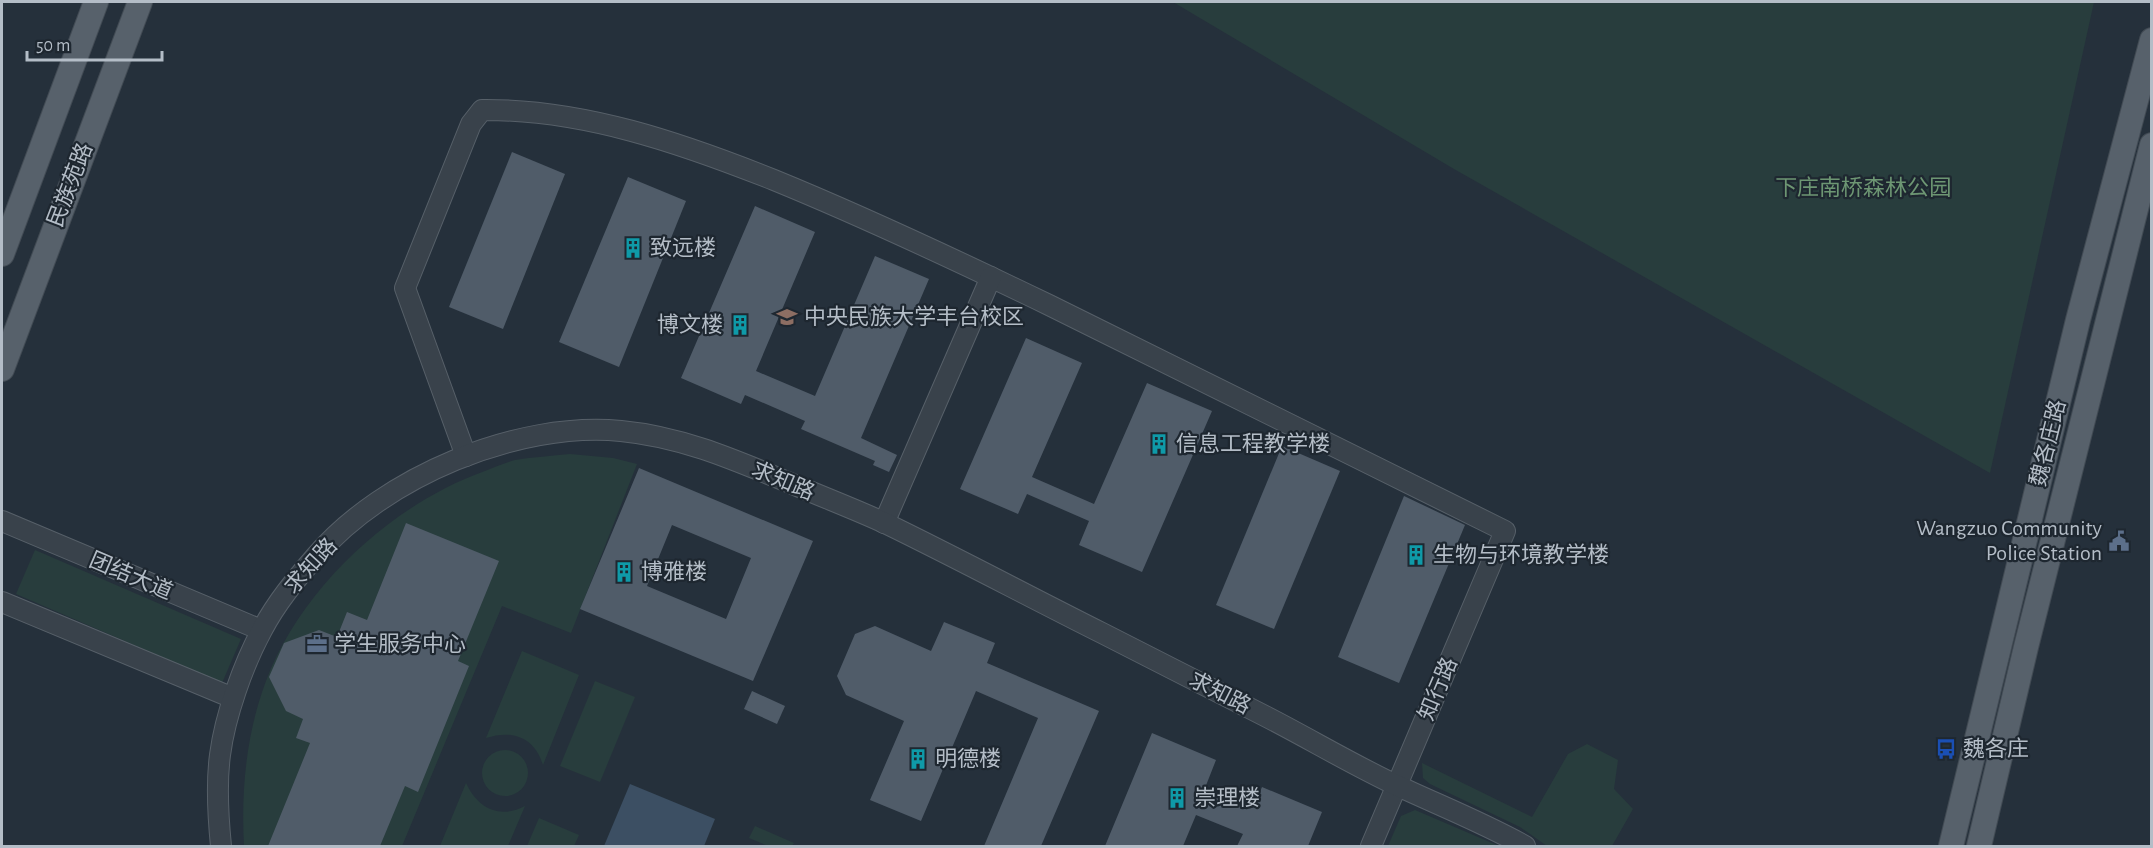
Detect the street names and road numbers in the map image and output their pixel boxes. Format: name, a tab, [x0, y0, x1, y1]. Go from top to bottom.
street label: 民族苑路	[43, 140, 96, 230]
street label: 魏各庄路	[2026, 397, 2069, 488]
street label: 求知路	[748, 457, 818, 504]
street label: 求知路	[280, 533, 341, 598]
street label: 团结大道	[86, 548, 176, 603]
street label: 知行路	[1414, 654, 1461, 724]
street label: 求知路	[1186, 667, 1255, 718]

